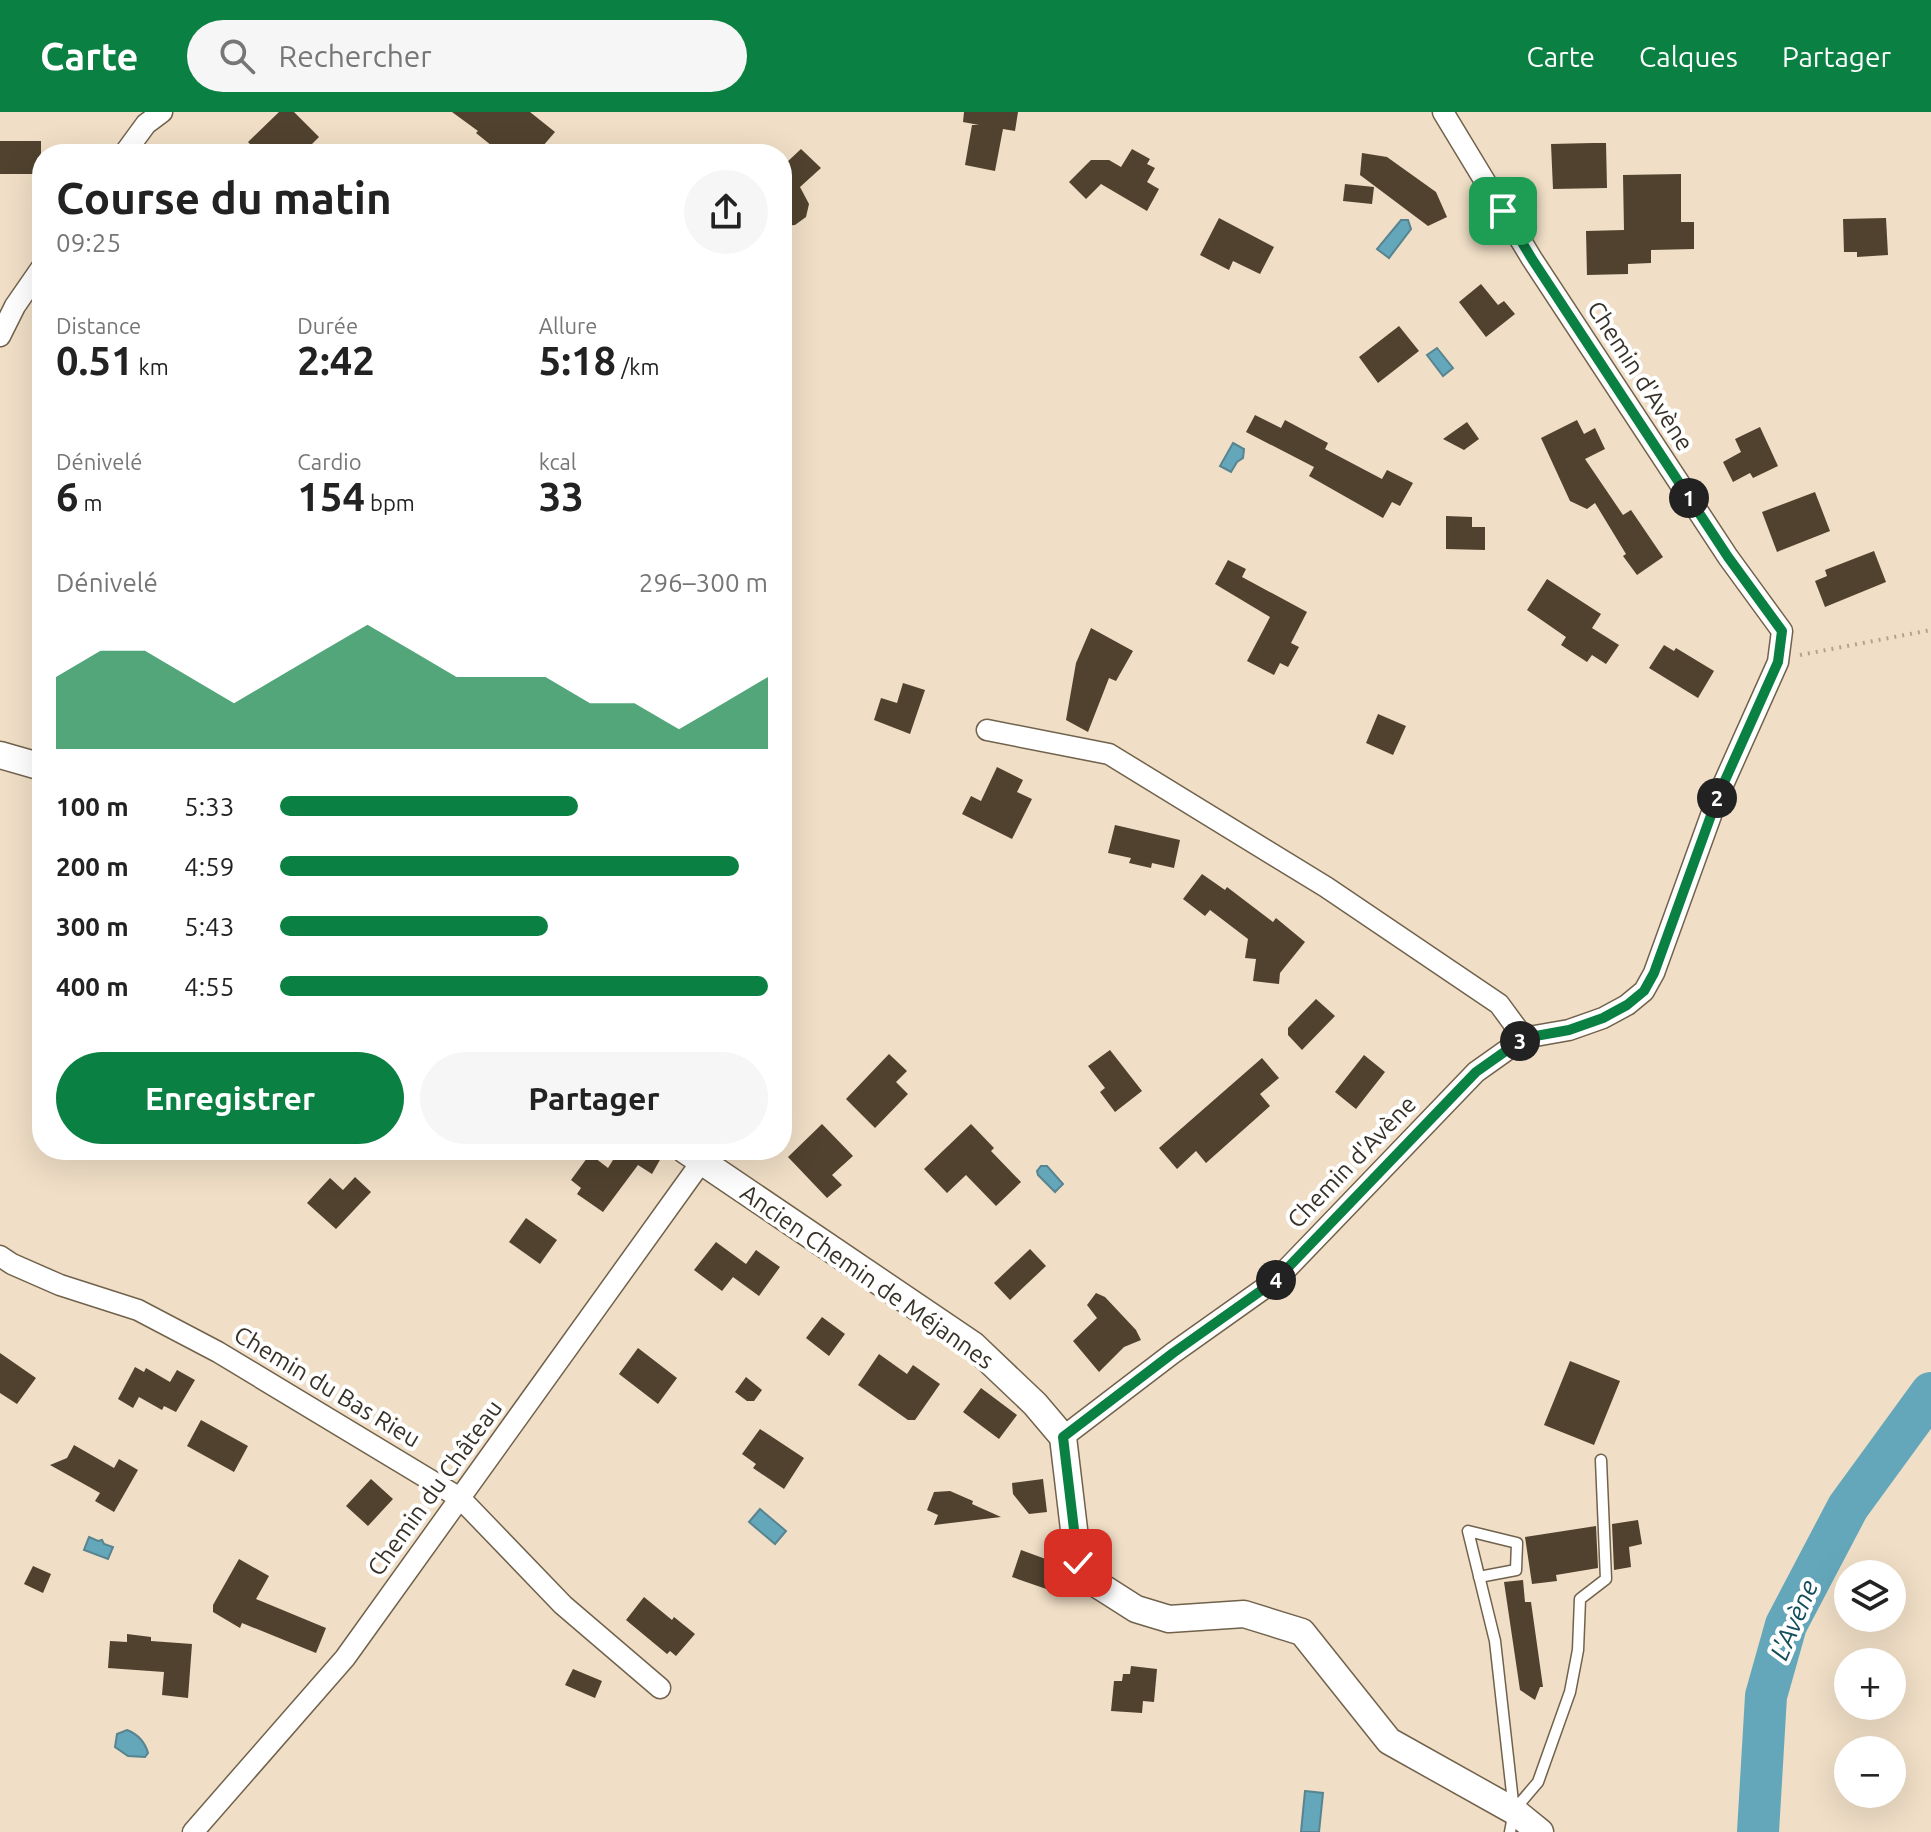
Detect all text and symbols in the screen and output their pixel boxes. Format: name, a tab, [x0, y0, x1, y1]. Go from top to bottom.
search box	[187, 20, 747, 92]
icon: search	[215, 34, 259, 78]
text: Carte	[40, 35, 139, 77]
text: Rechercher	[279, 39, 432, 73]
text: Carte	[1526, 41, 1595, 72]
text: Calques	[1639, 41, 1738, 72]
text: Partager	[1782, 41, 1891, 72]
button: share	[684, 170, 768, 254]
text: Course du matin	[56, 173, 392, 222]
pin	[1469, 177, 1537, 245]
icon: arrive	[1481, 189, 1525, 233]
text: 09:25	[56, 228, 121, 257]
street label: Chemin d'Avène	[1582, 296, 1699, 456]
text: Distance	[56, 313, 141, 338]
text: Durée	[297, 313, 358, 338]
text: Allure	[539, 313, 598, 338]
text: 0.51	[56, 338, 134, 383]
text: 2:42	[297, 338, 375, 383]
text: 5:18	[539, 338, 616, 383]
text: km	[134, 354, 169, 379]
text: /km	[616, 354, 659, 379]
text: Dénivelé	[56, 449, 142, 474]
text: Cardio	[297, 449, 362, 474]
text: kcal	[539, 449, 577, 474]
text: 6	[56, 474, 79, 519]
text: 154	[297, 474, 365, 519]
text: 33	[539, 474, 584, 519]
pin: 1	[1669, 478, 1709, 518]
text: 1	[1683, 485, 1695, 510]
text: m	[79, 490, 103, 515]
text: bpm	[365, 490, 415, 515]
text: Dénivelé	[56, 568, 158, 597]
text: 296–300 m	[639, 568, 768, 597]
pin: 2	[1697, 778, 1737, 818]
text: 2	[1711, 785, 1723, 810]
text: 100 m	[56, 792, 129, 821]
text: 5:33	[184, 792, 234, 821]
text: 200 m	[56, 852, 129, 881]
text: 4:59	[184, 852, 234, 881]
text: 300 m	[56, 912, 129, 941]
text: 5:43	[184, 912, 234, 941]
text: 400 m	[56, 972, 129, 1001]
text: 4:55	[184, 972, 234, 1001]
pin: 3	[1500, 1021, 1540, 1061]
text: 3	[1514, 1028, 1526, 1053]
button: Enregistrer	[56, 1052, 404, 1144]
button: Partager	[420, 1052, 768, 1144]
street label: Chemin d'Avène	[1282, 1090, 1421, 1233]
street label: Ancien Chemin de Méjannes	[736, 1179, 999, 1374]
pin: 4	[1256, 1260, 1296, 1300]
text: 4	[1270, 1267, 1282, 1292]
street label: Chemin du Bas Rieu	[229, 1320, 425, 1453]
street label: Chemin du Château	[362, 1395, 507, 1581]
pin	[1044, 1529, 1112, 1597]
icon: check	[1056, 1541, 1100, 1585]
map controls	[1834, 1560, 1906, 1808]
button: layers	[1834, 1560, 1906, 1632]
water label: L'Avène	[1764, 1576, 1823, 1664]
button: +	[1834, 1648, 1906, 1720]
button: −	[1834, 1736, 1906, 1808]

